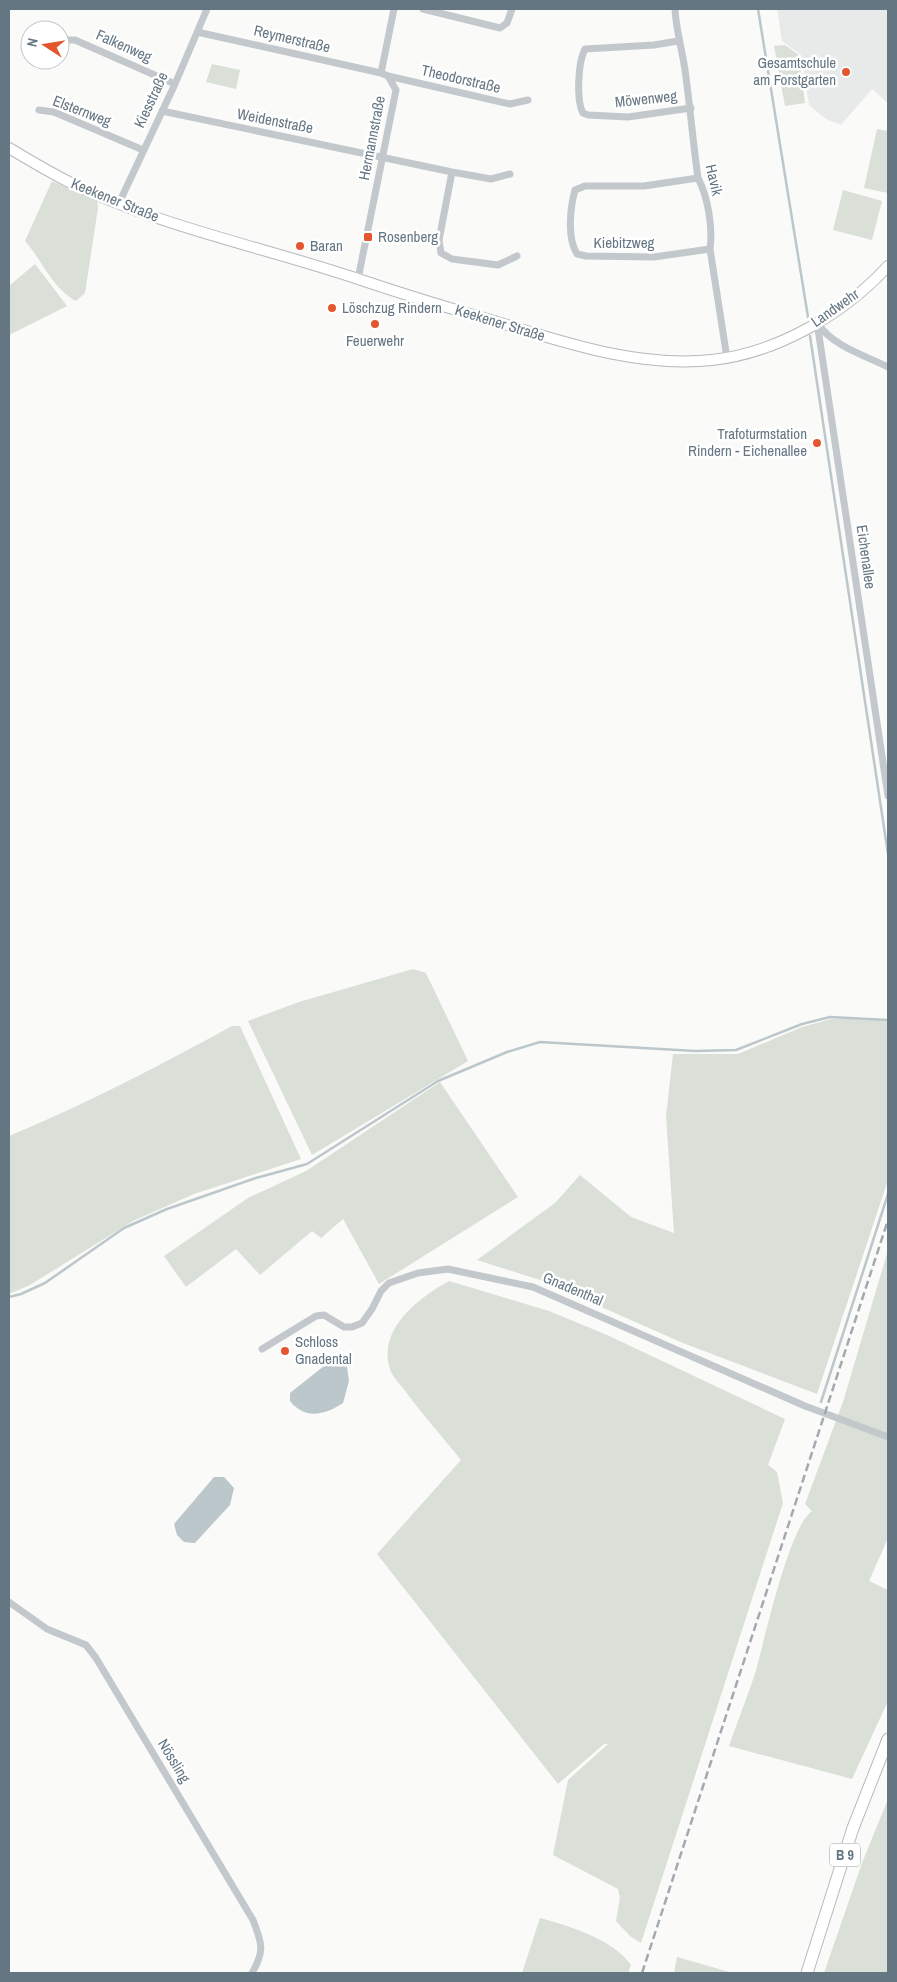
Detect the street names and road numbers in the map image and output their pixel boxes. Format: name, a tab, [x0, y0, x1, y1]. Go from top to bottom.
street label: Reymerstraße	[252, 20, 333, 58]
street label: Falkenweg	[93, 24, 156, 67]
street label: Theodorstraße	[419, 59, 503, 98]
street label: Kiesstraße	[128, 68, 173, 131]
street label: Möwenweg	[614, 85, 678, 112]
street label: Elsternweg	[50, 90, 114, 131]
street label: Hermannstraße	[353, 94, 390, 182]
street label: Weidenstraße	[235, 103, 315, 138]
street label: Havik	[701, 162, 728, 198]
street label: Keekener Straße	[68, 172, 162, 227]
street label: Kiebitzweg	[594, 232, 655, 253]
street label: Landwehr	[807, 283, 863, 332]
street label: Keekener Straße	[453, 299, 548, 346]
street label: Eichenallee	[852, 524, 881, 590]
street label: Gnadenthal	[540, 1266, 607, 1311]
street label: Nössling	[153, 1735, 196, 1787]
road number: B 9	[830, 1844, 860, 1866]

